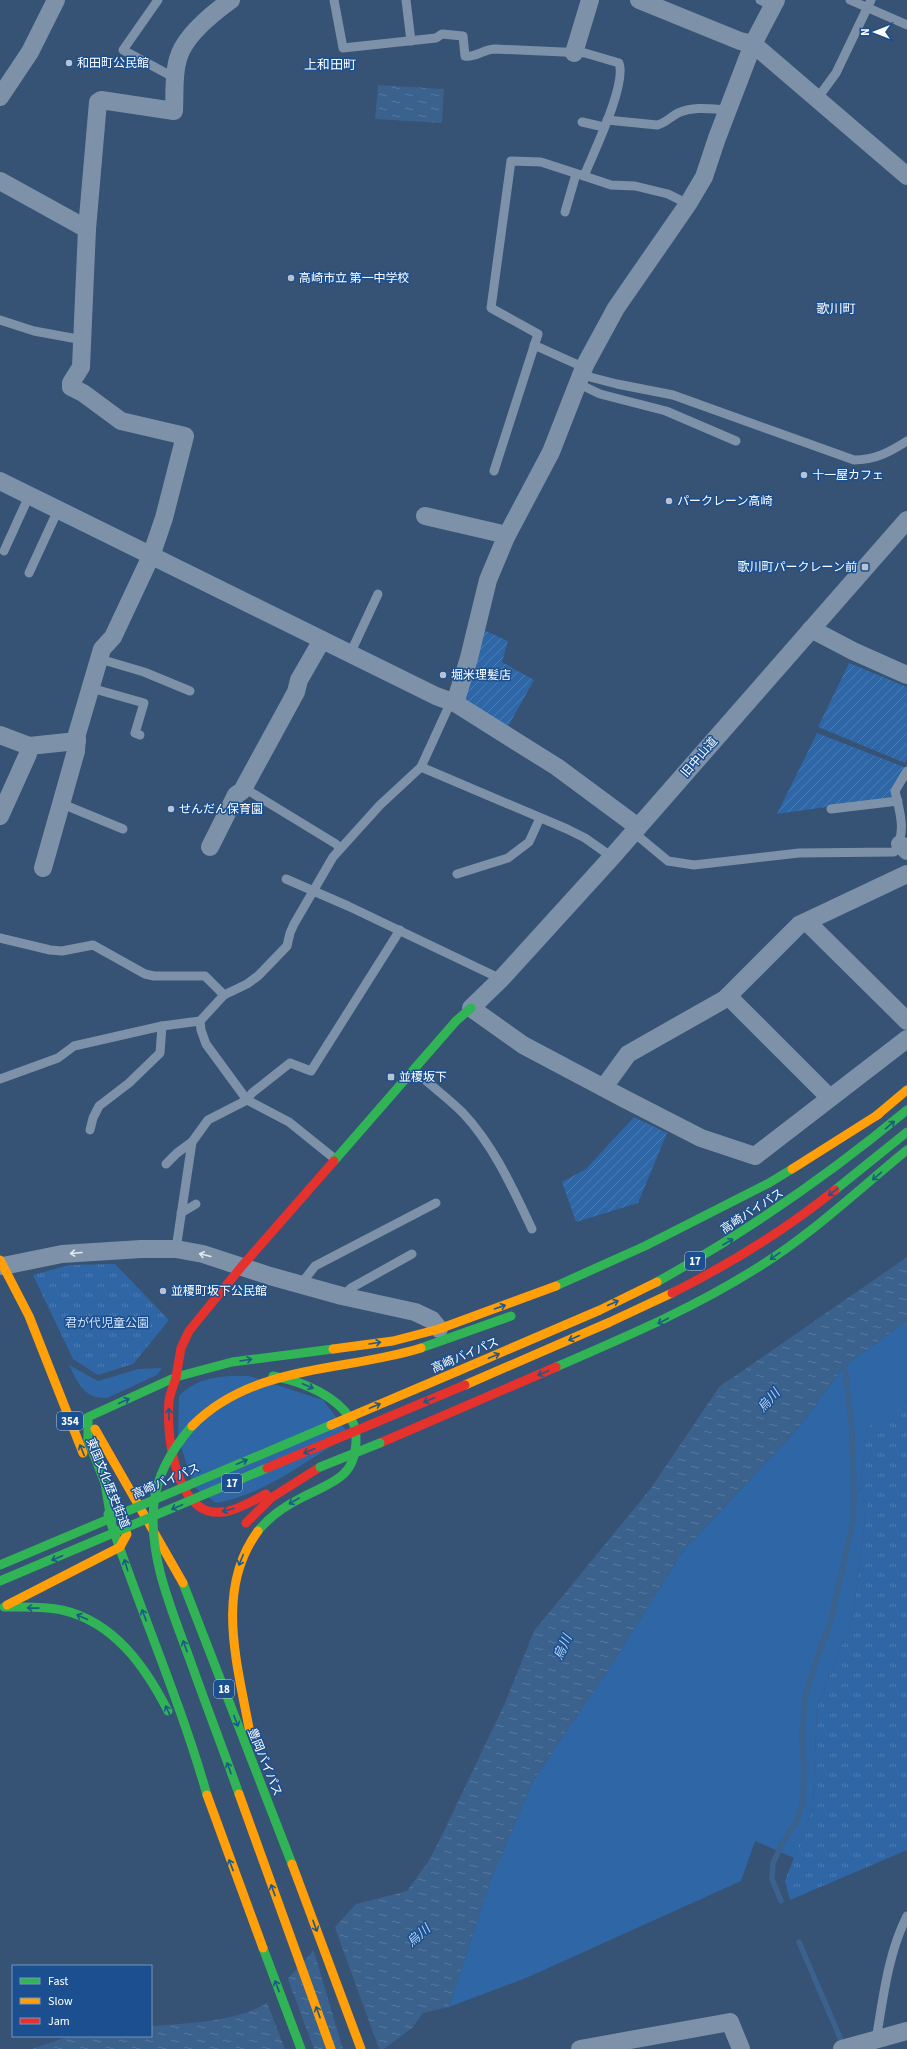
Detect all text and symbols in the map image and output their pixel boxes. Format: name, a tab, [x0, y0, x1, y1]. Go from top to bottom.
north arrow	[855, 12, 895, 52]
text: N	[858, 28, 873, 36]
place label: 和田町公民館	[77, 55, 149, 72]
district label: 上和田町	[304, 56, 356, 74]
marker: 和田町公民館	[64, 58, 74, 68]
place label: 高崎市立 第一中学校	[299, 270, 409, 287]
marker: 高崎市立 第一中学校	[286, 273, 296, 283]
district label: 歌川町	[816, 300, 856, 318]
place label: 十一屋カフェ	[812, 467, 884, 484]
marker: 十一屋カフェ	[799, 470, 809, 480]
place label: パークレーン高崎	[677, 493, 772, 510]
marker: パークレーン高崎	[664, 496, 674, 506]
place label: 歌川町パークレーン前	[738, 559, 857, 576]
marker: 歌川町パークレーン前	[860, 562, 870, 572]
place label: 堀米理髪店	[451, 667, 511, 684]
marker: 堀米理髪店	[438, 670, 448, 680]
street label: 旧中山道	[677, 734, 722, 781]
place label: せんだん保育園	[179, 801, 263, 818]
marker: せんだん保育園	[166, 804, 176, 814]
place label: 並榎坂下	[399, 1069, 447, 1086]
marker: 並榎坂下	[386, 1072, 396, 1082]
one-way arrow	[884, 1121, 895, 1130]
one-way arrow	[872, 1171, 883, 1180]
street label: 高崎バイパス	[718, 1185, 787, 1238]
one-way arrow	[828, 1187, 839, 1196]
one-way arrow	[721, 1237, 733, 1245]
one-way arrow	[70, 1249, 83, 1257]
one-way arrow	[199, 1250, 212, 1258]
road number: 17	[685, 1252, 705, 1270]
one-way arrow	[770, 1252, 781, 1260]
place label: 並榎町坂下公民館	[171, 1283, 267, 1300]
marker: 並榎町坂下公民館	[158, 1286, 168, 1296]
one-way arrow	[607, 1299, 619, 1306]
one-way arrow	[493, 1303, 506, 1310]
park label: 君が代児童公園	[65, 1315, 149, 1332]
one-way arrow	[657, 1317, 669, 1325]
street label: 高崎バイパス	[429, 1334, 502, 1377]
one-way arrow	[569, 1334, 581, 1342]
one-way arrow	[368, 1339, 381, 1347]
one-way arrow	[488, 1352, 500, 1359]
one-way arrow	[239, 1355, 252, 1363]
one-way arrow	[538, 1369, 550, 1377]
one-way arrow	[301, 1383, 313, 1390]
water label: 烏川	[753, 1384, 785, 1416]
one-way arrow	[117, 1397, 129, 1404]
one-way arrow	[423, 1397, 435, 1405]
one-way arrow	[368, 1402, 380, 1410]
one-way arrow	[165, 1408, 173, 1421]
road number: 354	[57, 1412, 83, 1430]
street label: 東国文化歴史街道	[82, 1435, 133, 1531]
one-way arrow	[78, 1445, 86, 1457]
one-way arrow	[304, 1448, 316, 1455]
one-way arrow	[236, 1458, 248, 1466]
street label: 高崎バイパス	[130, 1460, 203, 1503]
road number: 17	[222, 1474, 242, 1492]
one-way arrow	[288, 1497, 300, 1505]
one-way arrow	[171, 1504, 183, 1511]
one-way arrow	[222, 1507, 235, 1514]
one-way arrow	[237, 1553, 245, 1565]
one-way arrow	[51, 1554, 63, 1562]
one-way arrow	[122, 1559, 129, 1572]
one-way arrow	[27, 1604, 40, 1611]
one-way arrow	[139, 1610, 147, 1622]
one-way arrow	[76, 1613, 88, 1621]
water label: 烏川	[549, 1630, 577, 1663]
one-way arrow	[180, 1640, 188, 1652]
road number: 18	[214, 1680, 234, 1698]
one-way arrow	[164, 1705, 171, 1717]
one-way arrow	[232, 1714, 240, 1726]
street label: 豊岡バイパス	[243, 1726, 286, 1799]
one-way arrow	[224, 1762, 232, 1774]
one-way arrow	[227, 1859, 235, 1871]
one-way arrow	[269, 1884, 277, 1896]
one-way arrow	[312, 1919, 319, 1932]
water label: 烏川	[403, 1919, 436, 1951]
legend	[12, 1965, 152, 2037]
text: Fast	[48, 1973, 68, 1990]
one-way arrow	[273, 1981, 281, 1993]
text: Slow	[48, 1993, 73, 2010]
one-way arrow	[313, 2007, 321, 2019]
text: Jam	[48, 2013, 70, 2030]

